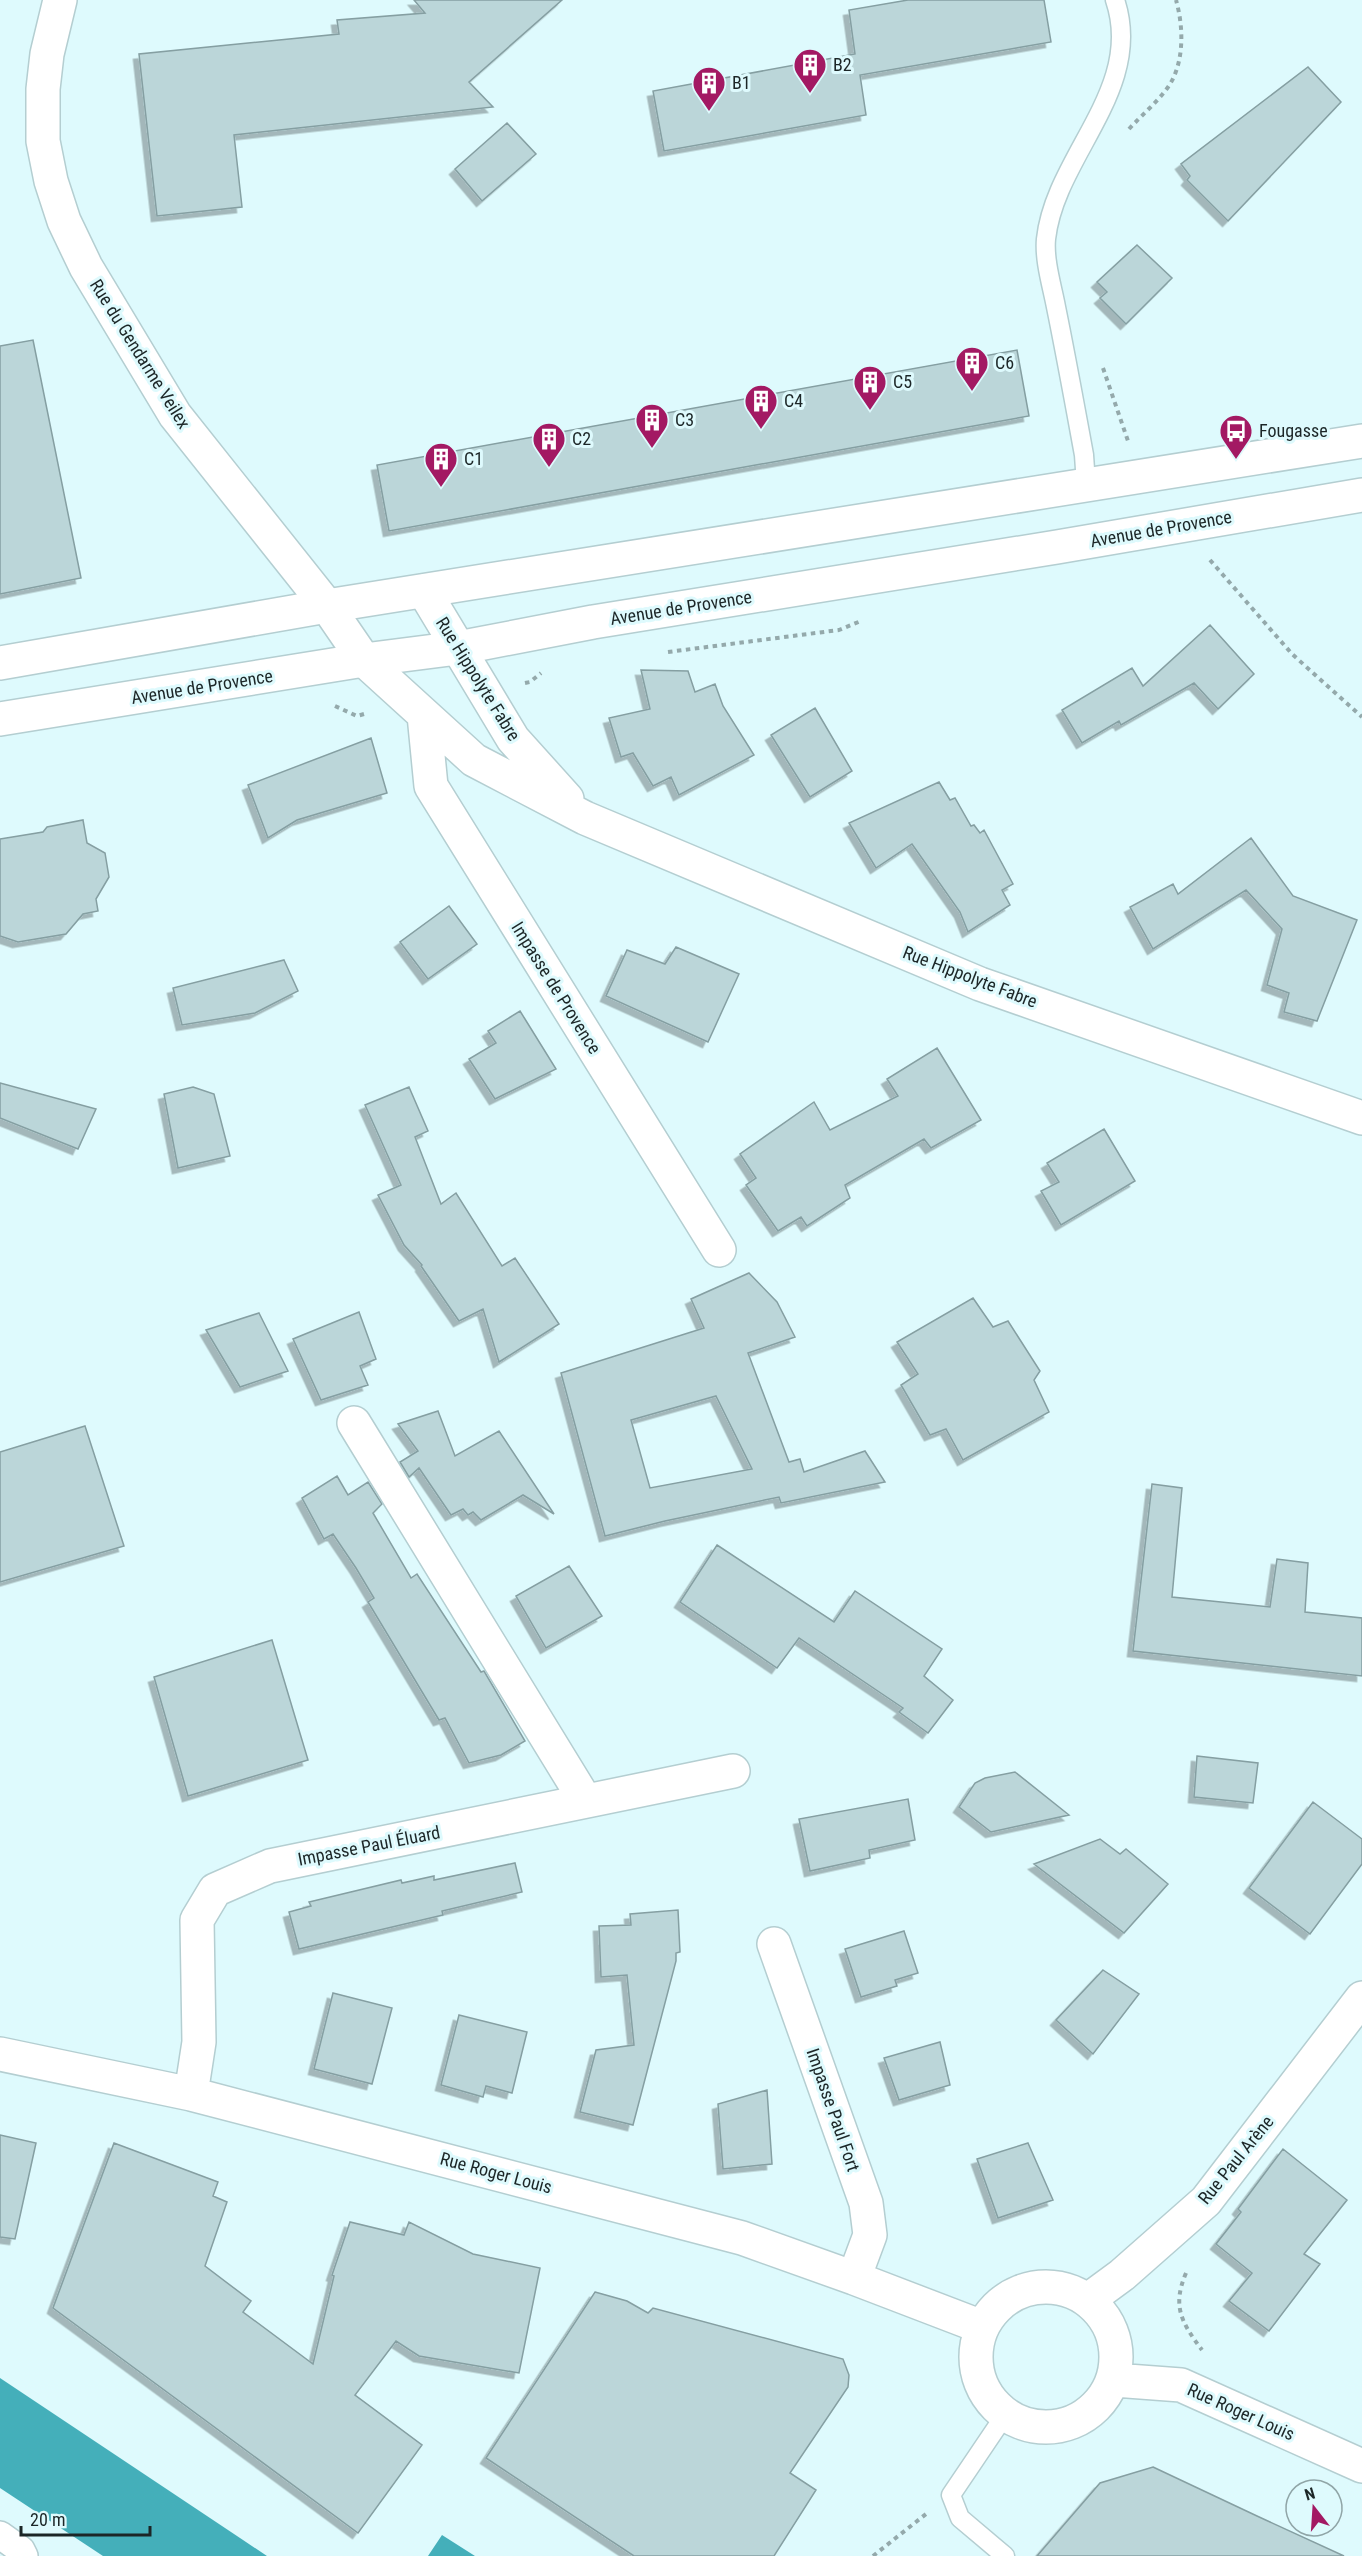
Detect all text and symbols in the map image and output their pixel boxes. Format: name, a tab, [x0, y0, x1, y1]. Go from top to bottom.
building icon: B2	[792, 47, 828, 94]
place label: B2	[833, 54, 852, 75]
building icon: B1	[691, 65, 727, 112]
place label: B1	[732, 72, 751, 93]
street label: Rue du Gendarme Veilex	[86, 275, 195, 432]
building icon: C6	[954, 345, 990, 392]
place label: C6	[995, 352, 1014, 373]
building icon: C5	[852, 364, 888, 411]
place label: C5	[893, 371, 912, 392]
building icon: C4	[743, 383, 779, 430]
place label: C4	[784, 390, 803, 411]
building icon: C3	[634, 402, 670, 449]
place label: C3	[675, 409, 694, 430]
bus stop icon: Fougasse	[1218, 413, 1254, 460]
place label: Fougasse	[1259, 420, 1328, 441]
building icon: C2	[531, 421, 567, 468]
place label: C2	[572, 428, 591, 449]
building icon: C1	[423, 441, 459, 488]
place label: C1	[464, 448, 483, 469]
street label: Avenue de Provence	[1089, 506, 1233, 551]
street label: Avenue de Provence	[609, 586, 753, 629]
street label: Rue Hippolyte Fabre	[432, 613, 525, 745]
street label: Avenue de Provence	[130, 665, 274, 708]
street label: Impasse de Provence	[507, 918, 606, 1058]
street label: Rue Hippolyte Fabre	[900, 941, 1040, 1012]
street label: Impasse Paul Éluard	[296, 1821, 442, 1870]
street label: Impasse Paul Fort	[803, 2046, 864, 2174]
street label: Rue Paul Arène	[1194, 2111, 1278, 2208]
street label: Rue Roger Louis	[438, 2147, 554, 2198]
street label: Rue Roger Louis	[1184, 2379, 1298, 2445]
north arrow	[1284, 2478, 1344, 2538]
text: N	[1302, 2484, 1317, 2505]
scale bar	[21, 2499, 150, 2537]
text: 20 m	[30, 2509, 65, 2530]

